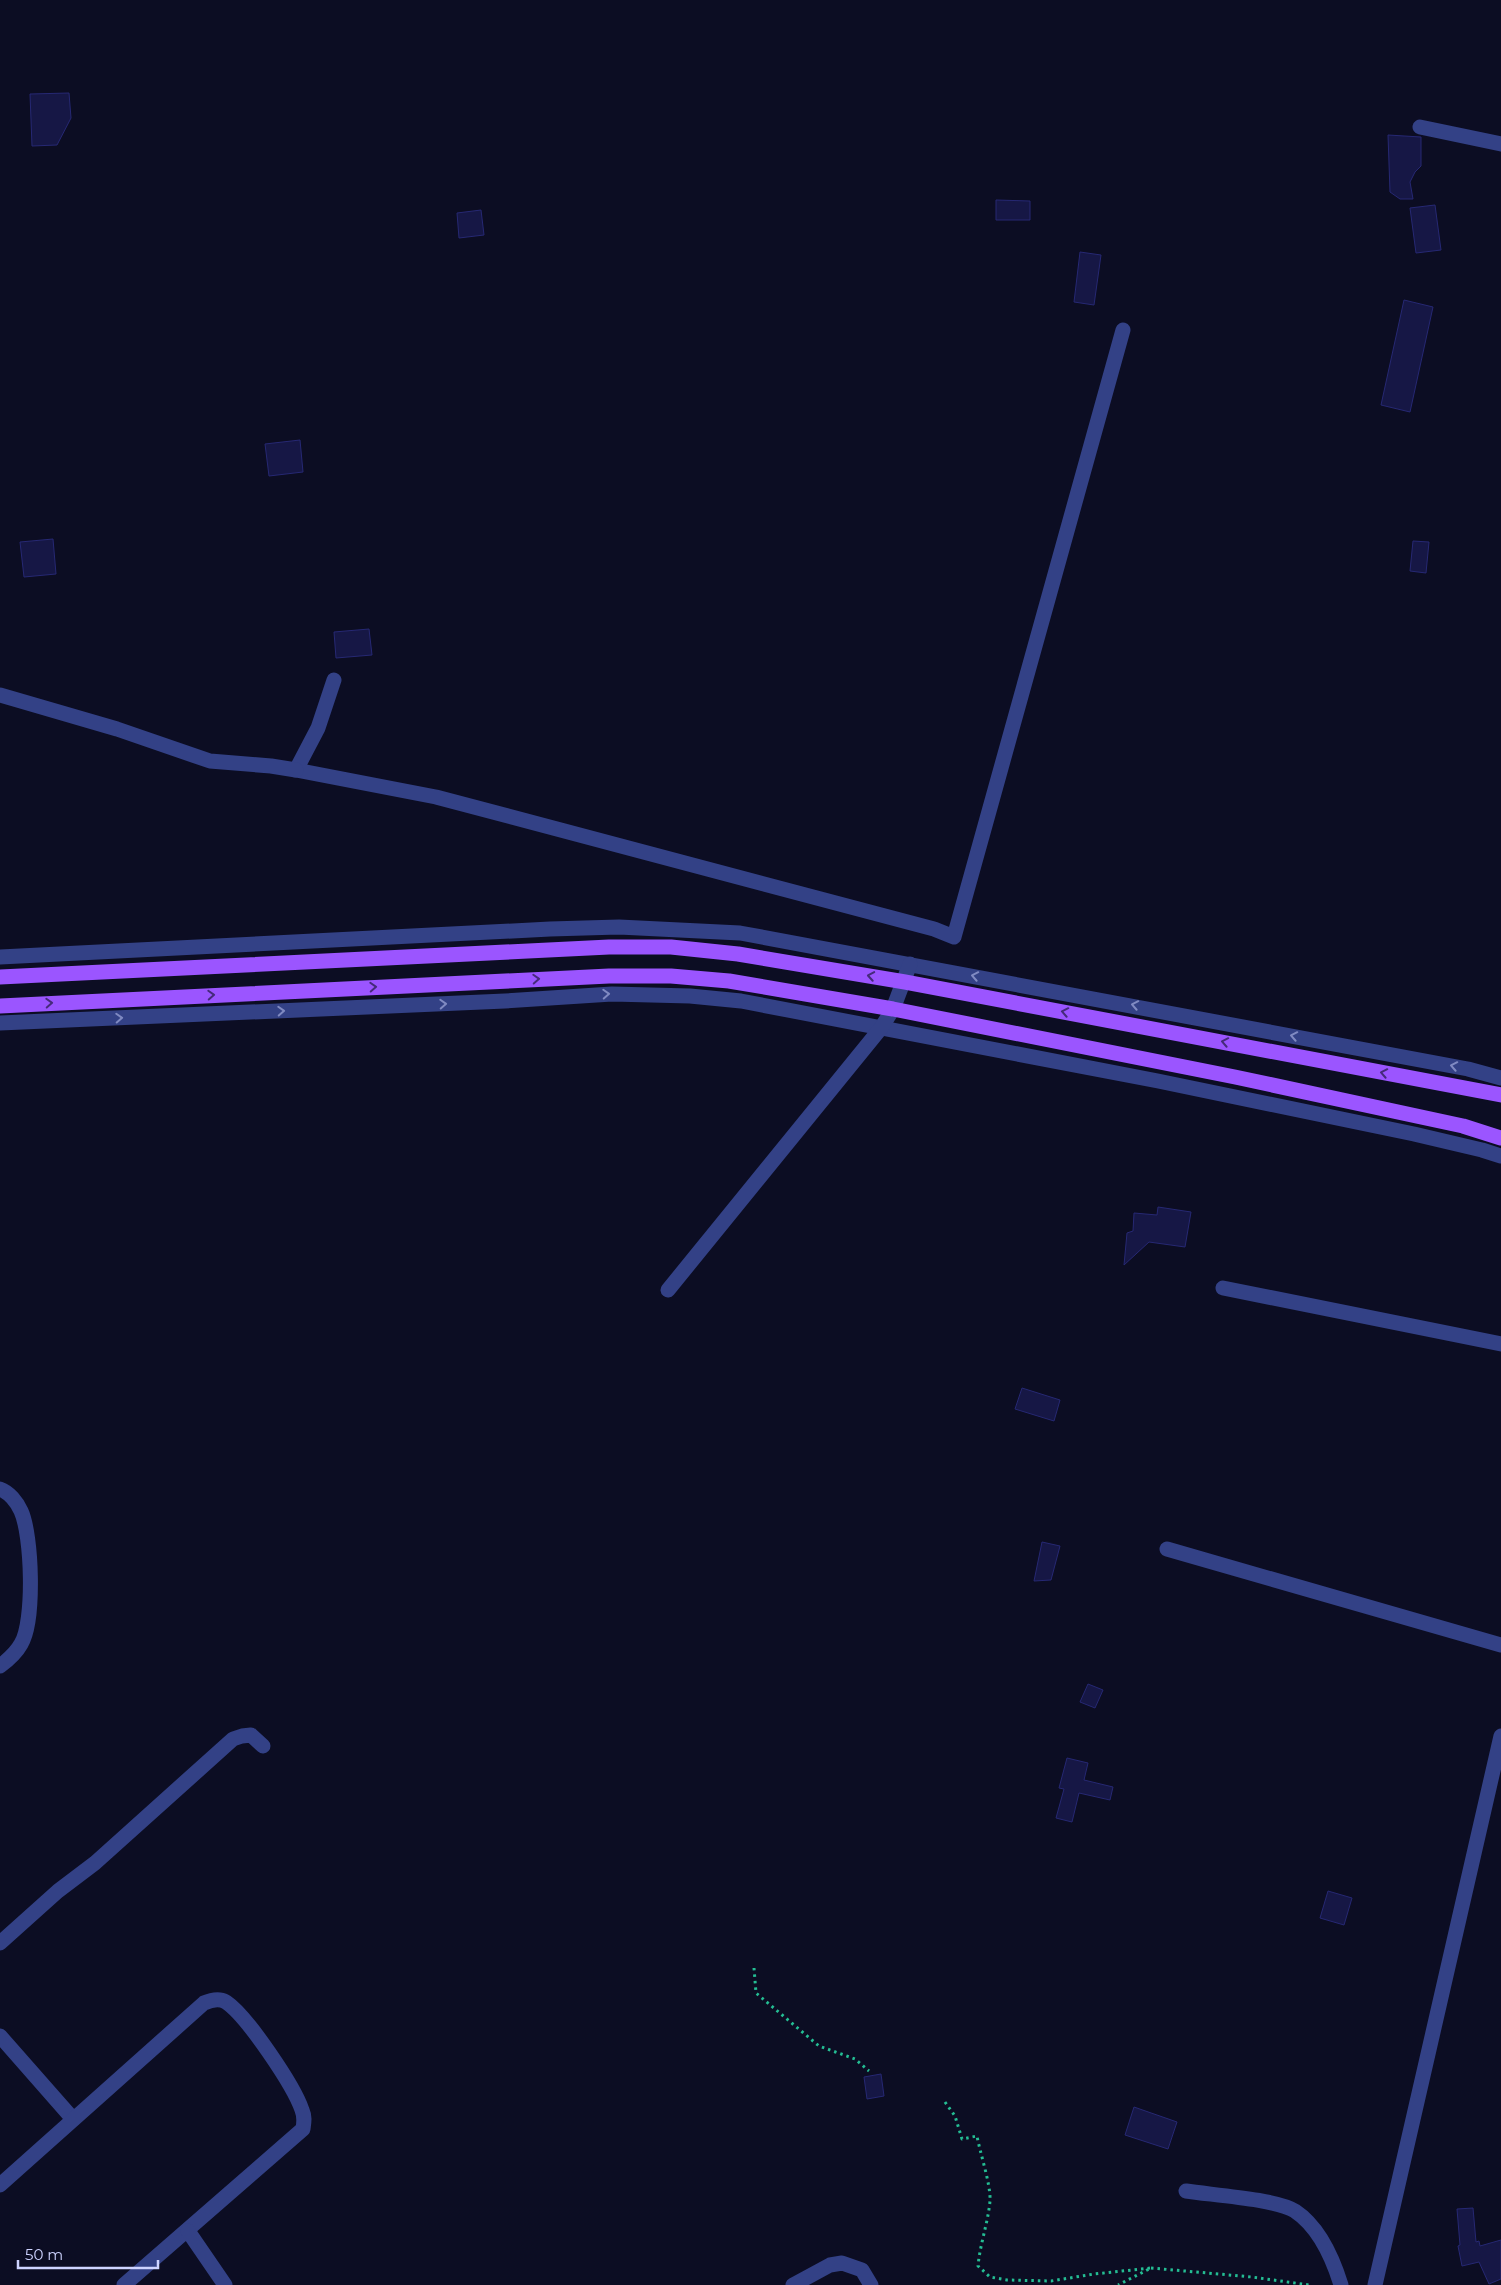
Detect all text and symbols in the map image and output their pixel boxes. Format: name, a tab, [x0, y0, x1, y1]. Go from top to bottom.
one-way arrow	[970, 971, 979, 981]
one-way arrow	[866, 972, 875, 982]
one-way arrow	[532, 974, 540, 985]
one-way arrow	[370, 982, 378, 993]
one-way arrow	[207, 989, 215, 1000]
one-way arrow	[602, 989, 610, 1000]
one-way arrow	[45, 998, 53, 1009]
one-way arrow	[440, 998, 448, 1009]
one-way arrow	[1130, 1001, 1139, 1011]
one-way arrow	[277, 1005, 285, 1016]
one-way arrow	[1061, 1008, 1069, 1018]
one-way arrow	[115, 1013, 123, 1023]
one-way arrow	[1290, 1031, 1299, 1041]
one-way arrow	[1220, 1038, 1229, 1048]
one-way arrow	[1449, 1062, 1458, 1072]
one-way arrow	[1380, 1068, 1389, 1078]
scale bar	[18, 2238, 158, 2270]
text: 50 m	[25, 2245, 63, 2264]

